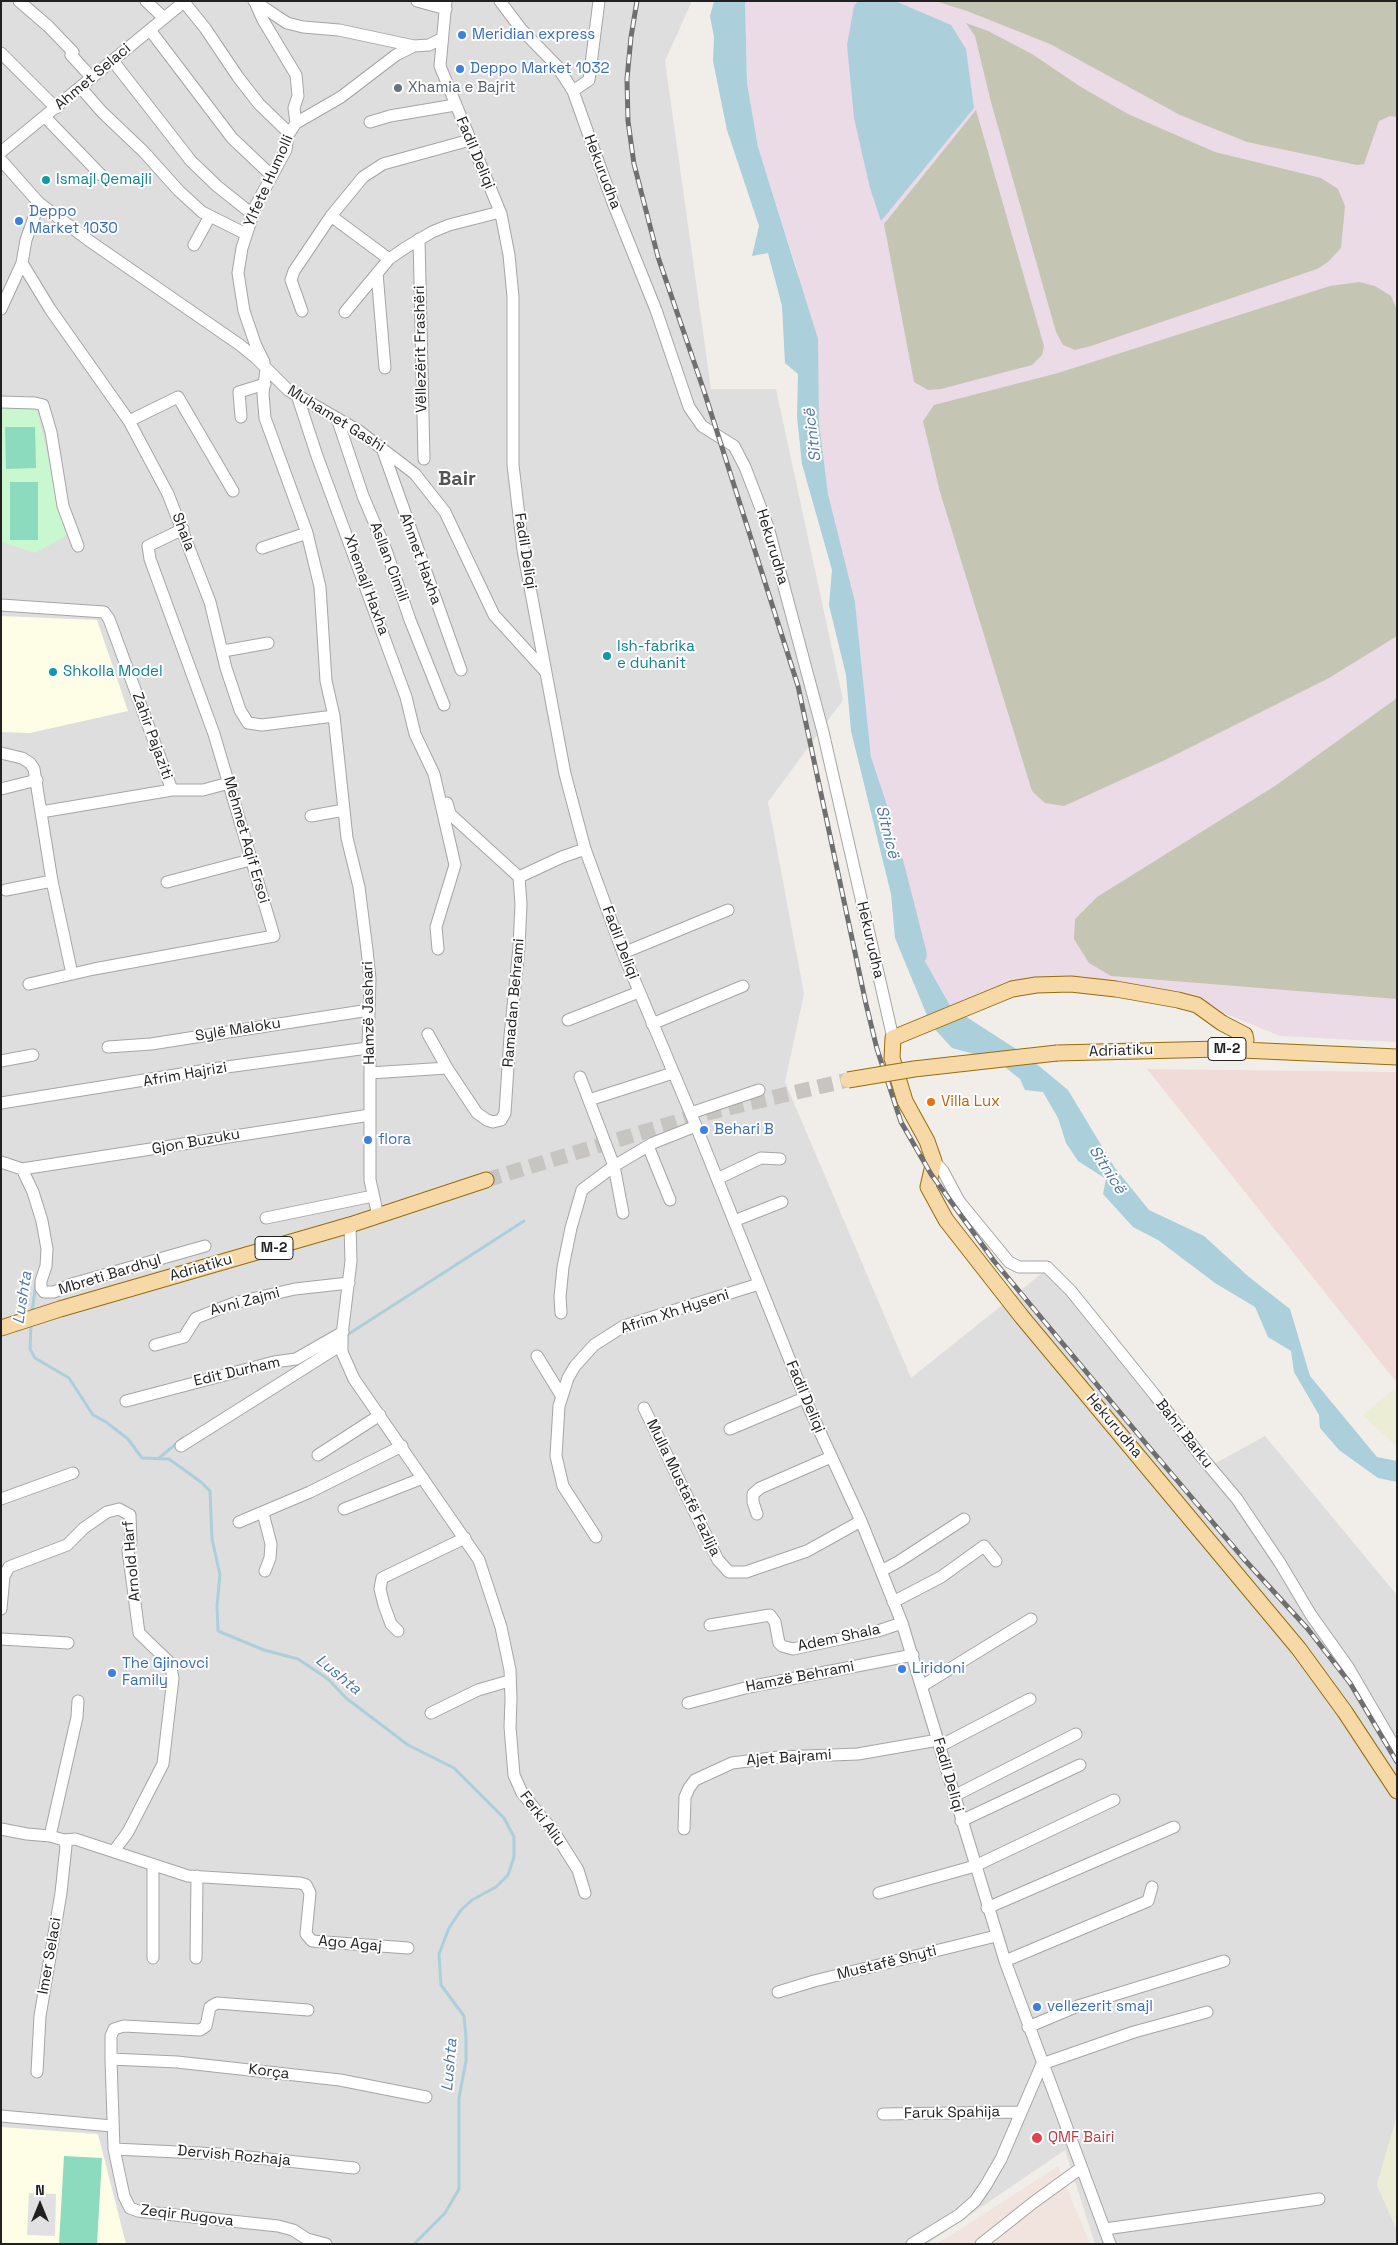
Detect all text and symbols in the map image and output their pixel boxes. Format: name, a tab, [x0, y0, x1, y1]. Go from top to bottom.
place label: Meridian express	[472, 26, 595, 44]
marker: Meridian express	[456, 29, 468, 41]
street label: Ahmet Selaci	[51, 40, 135, 114]
place label: Deppo Market 1032	[470, 60, 610, 78]
marker: Deppo Market 1032	[454, 63, 466, 75]
place label: Xhamia e Bajrit	[408, 79, 516, 97]
marker: Xhamia e Bajrit	[392, 82, 404, 94]
street label: Fadil Deliqi	[452, 114, 498, 192]
street label: Ylfete Humolli	[241, 132, 297, 230]
street label: Hekurudha	[580, 132, 624, 212]
place label: Ismajl Qemajli	[56, 171, 152, 189]
marker: Ismajl Qemajli	[40, 174, 52, 186]
place label: Deppo Market 1030	[29, 203, 118, 238]
marker: Deppo Market 1030	[13, 215, 25, 227]
street label: Vëllezërit Frashëri	[411, 285, 431, 413]
street label: Muhamet Gashi	[284, 382, 388, 456]
water label: Sitnicë	[800, 407, 826, 463]
district label: Bair	[438, 468, 476, 492]
street label: Hekurudha	[752, 507, 792, 587]
street label: Shala	[168, 510, 198, 554]
street label: Ahmet Haxha	[395, 511, 445, 607]
street label: Fadil Deliqi	[510, 512, 540, 590]
street label: Asllan Cimili	[366, 520, 412, 604]
street label: Xhemajl Haxha	[339, 532, 393, 638]
place label: Ish-fabrika e duhanit	[617, 638, 695, 673]
marker: Ish-fabrika e duhanit	[601, 650, 613, 662]
place label: Shkolla Model	[63, 663, 163, 681]
marker: Shkolla Model	[47, 666, 59, 678]
street label: Zahir Pajaziti	[128, 690, 176, 782]
street label: Mehmet Aqif Ersoi	[219, 774, 273, 906]
water label: Sitnicë	[871, 804, 903, 860]
street label: Hekurudha	[852, 900, 888, 980]
street label: Fadil Deliqi	[598, 904, 642, 982]
street label: Ramadan Behrami	[499, 938, 529, 1068]
street label: Hamzë Jashari	[359, 961, 379, 1065]
street label: Sylë Maloku	[194, 1014, 282, 1046]
road number: M-2	[1208, 1038, 1246, 1060]
street label: Adriatiku	[1088, 1041, 1154, 1061]
street label: Afrim Hajrizi	[142, 1059, 228, 1091]
place label: Villa Lux	[941, 1093, 1000, 1111]
marker: Villa Lux	[925, 1096, 937, 1108]
place label: Behari B	[714, 1121, 774, 1139]
marker: Behari B	[698, 1124, 710, 1136]
street label: Gjon Buzuku	[150, 1125, 242, 1159]
place label: flora	[378, 1131, 411, 1149]
marker: flora	[362, 1134, 374, 1146]
water label: Sitnicë	[1084, 1142, 1130, 1198]
road number: M-2	[255, 1236, 293, 1260]
street label: Adriatiku	[168, 1250, 234, 1286]
street label: Mbreti Bardhyl	[56, 1251, 164, 1299]
water label: Lushta	[9, 1270, 37, 1326]
street label: Avni Zajmi	[208, 1284, 282, 1320]
street label: Afrim Xh Hyseni	[618, 1286, 732, 1338]
street label: Edit Durham	[192, 1353, 282, 1391]
street label: Fadil Deliqi	[782, 1358, 828, 1436]
street label: Hekurudha	[1082, 1390, 1146, 1462]
street label: Bahri Barku	[1152, 1396, 1216, 1472]
street label: Mulla Mustafë Fazlija	[642, 1417, 724, 1559]
street label: Arnold Harf	[119, 1520, 145, 1602]
street label: Adem Shala	[796, 1620, 882, 1656]
water label: Lushta	[311, 1651, 365, 1699]
place label: The Gjinovci Family	[122, 1655, 209, 1690]
street label: Hamzë Behrami	[744, 1658, 856, 1696]
place label: Liridoni	[912, 1660, 965, 1678]
marker: Liridoni	[896, 1663, 908, 1675]
marker: The Gjinovci Family	[106, 1667, 118, 1679]
street label: Fadil Deliqi	[929, 1736, 967, 1814]
street label: Ajet Bajrami	[746, 1746, 832, 1770]
street label: Ferki Aliu	[516, 1788, 568, 1850]
street label: Imer Selaci	[34, 1916, 66, 1996]
street label: Ago Agaj	[318, 1932, 382, 1956]
street label: Mustafë Shyti	[835, 1942, 939, 1984]
place label: vellezerit smajl	[1047, 1998, 1153, 2016]
marker: vellezerit smajl	[1031, 2001, 1043, 2013]
water label: Lushta	[438, 2038, 462, 2092]
street label: Korça	[248, 2061, 290, 2083]
street label: Faruk Spahija	[904, 2103, 1000, 2123]
place label: QMF Bairi	[1048, 2129, 1115, 2147]
marker: QMF Bairi	[1030, 2131, 1044, 2145]
street label: Dervish Rozhaja	[177, 2142, 291, 2170]
north arrow	[15, 2180, 65, 2230]
text: N	[35, 2181, 45, 2199]
street label: Zeqir Rugova	[139, 2201, 235, 2231]

